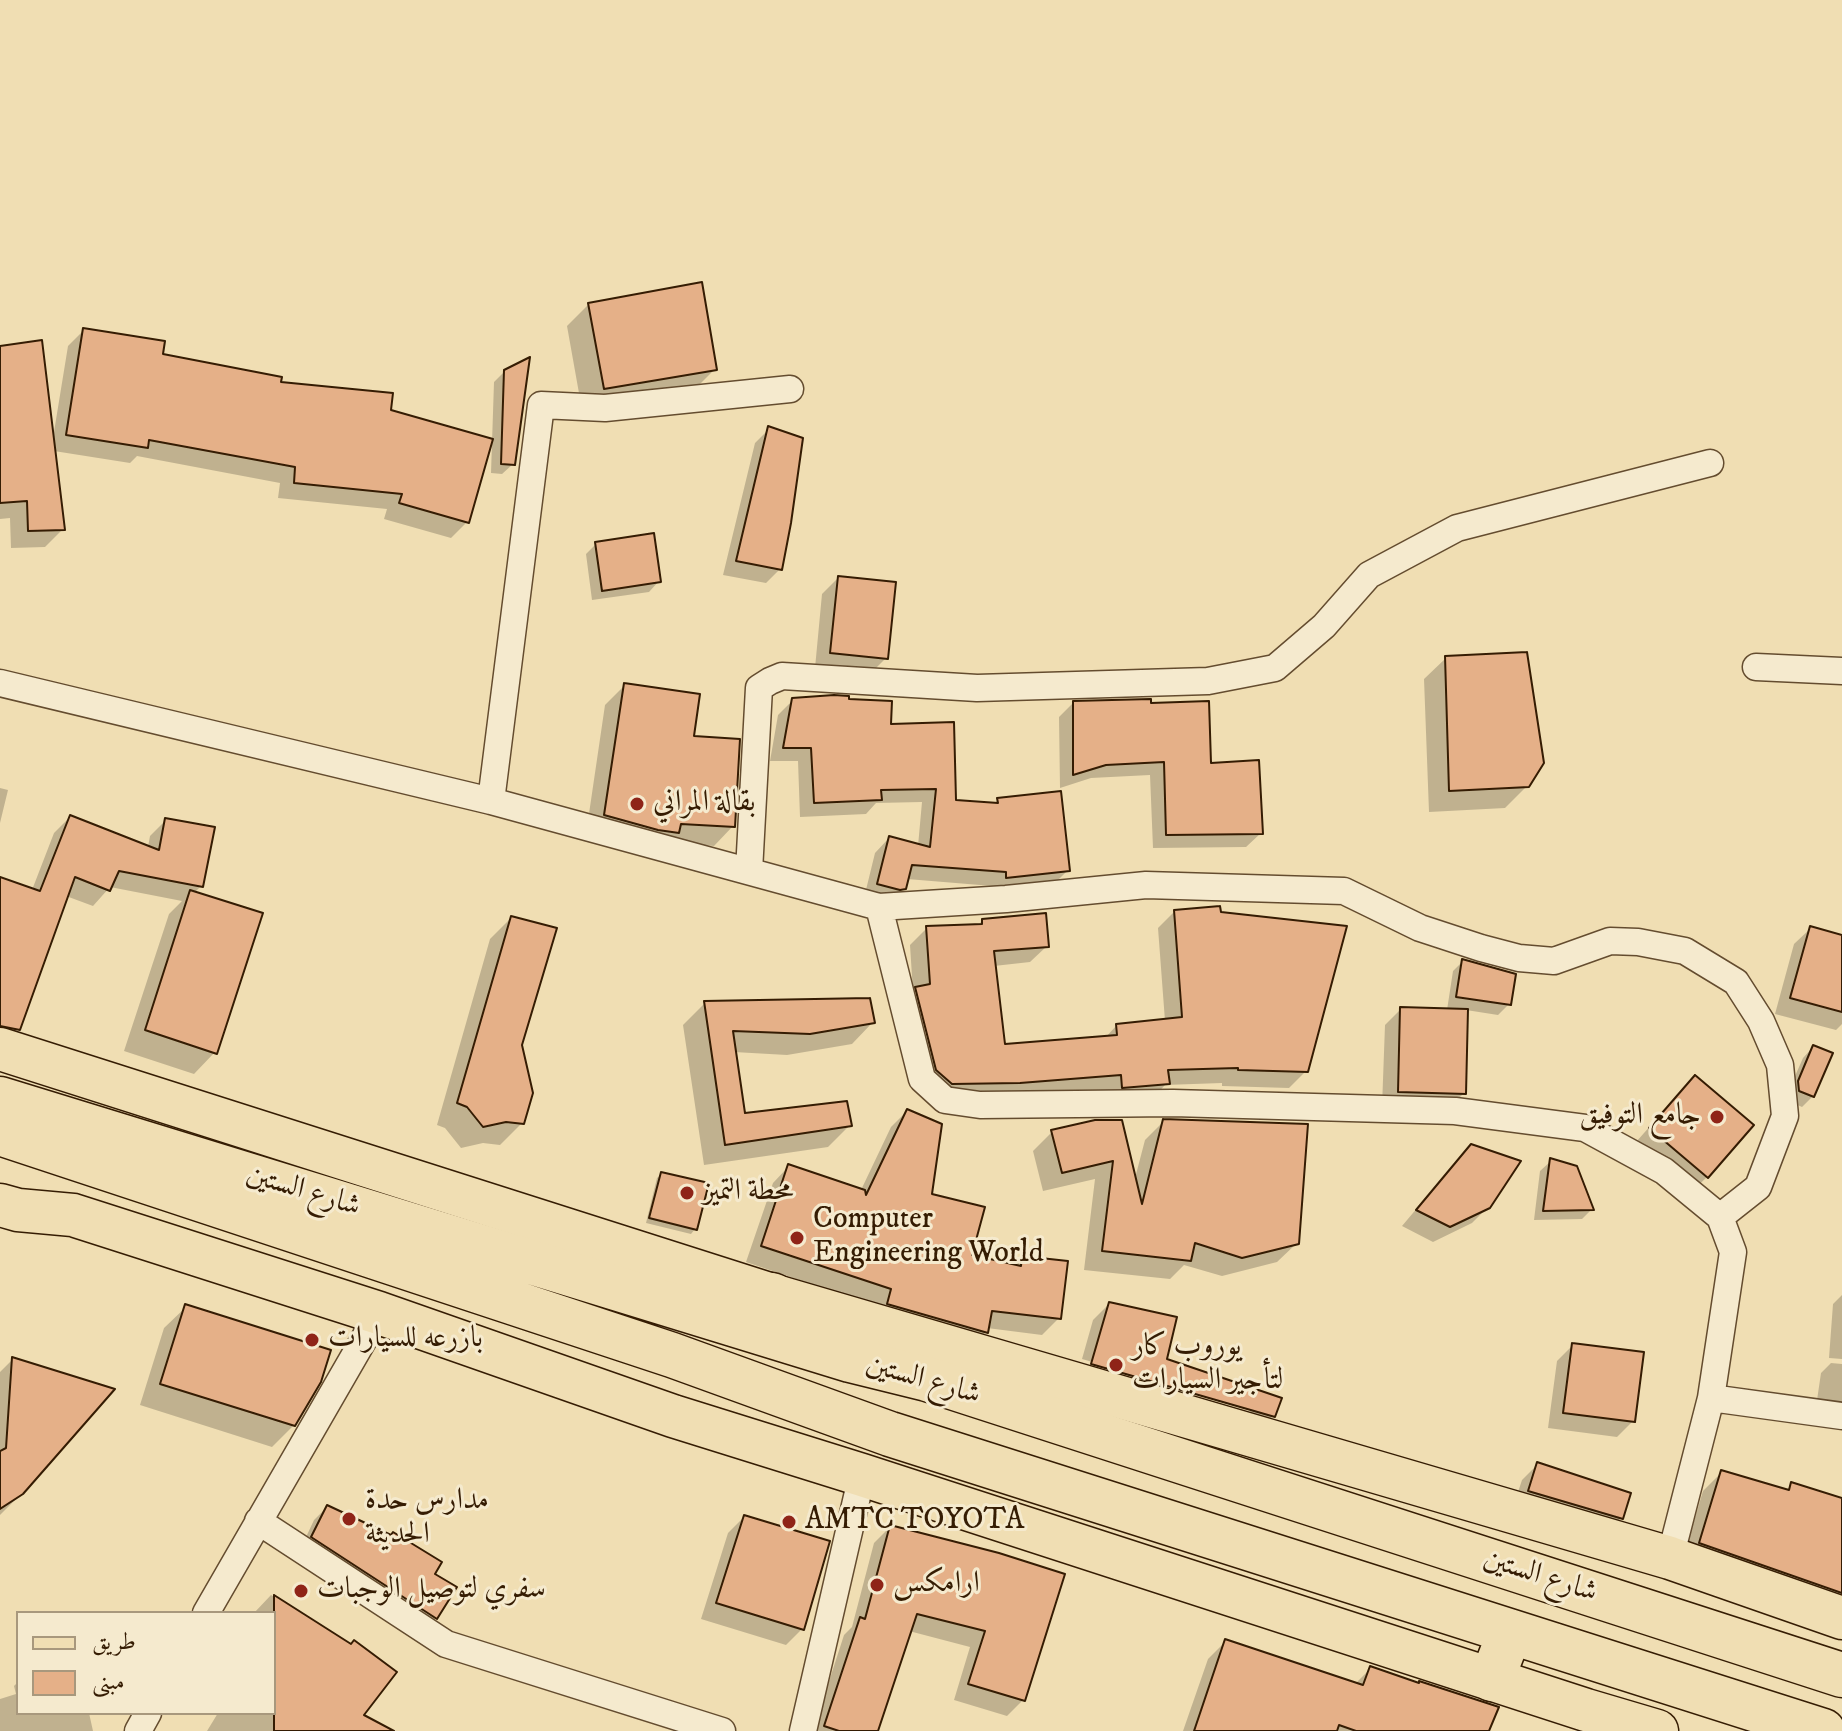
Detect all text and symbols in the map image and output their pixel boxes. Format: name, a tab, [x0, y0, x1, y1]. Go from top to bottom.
place label: بقالة المراني	[653, 786, 756, 822]
marker: بقالة المراني	[628, 795, 646, 813]
place label: جامع التوفيق	[1579, 1099, 1701, 1135]
marker: جامع التوفيق	[1708, 1108, 1726, 1126]
street label: شارع الستين	[242, 1158, 364, 1226]
place label: محطة التميز	[703, 1175, 794, 1211]
marker: محطة التميز	[678, 1184, 696, 1202]
place label: Computer Engineering World	[813, 1203, 1044, 1274]
marker: Computer Engineering World	[788, 1229, 806, 1247]
place label: بازرعه للسيارات	[328, 1322, 483, 1358]
place label: يوروب كار لتأجير السيارات	[1132, 1330, 1284, 1400]
marker: بازرعه للسيارات	[303, 1331, 321, 1349]
street label: شارع الستين	[862, 1348, 984, 1414]
marker: يوروب كار لتأجير السيارات	[1107, 1356, 1125, 1374]
place label: مدارس حدة الحديثة	[365, 1484, 489, 1554]
place label: AMTC TOYOTA	[805, 1504, 1024, 1540]
marker: مدارس حدة الحديثة	[340, 1510, 358, 1528]
marker: AMTC TOYOTA	[780, 1513, 798, 1531]
street label: شارع الستين	[1479, 1542, 1601, 1612]
place label: ارامكس	[893, 1567, 980, 1603]
place label: سفري لتوصيل الوجبات	[317, 1573, 546, 1609]
marker: ارامكس	[868, 1576, 886, 1594]
marker: سفري لتوصيل الوجبات	[292, 1582, 310, 1600]
legend	[16, 1611, 276, 1715]
text: طريق	[92, 1627, 136, 1657]
text: مبنى	[92, 1667, 125, 1697]

